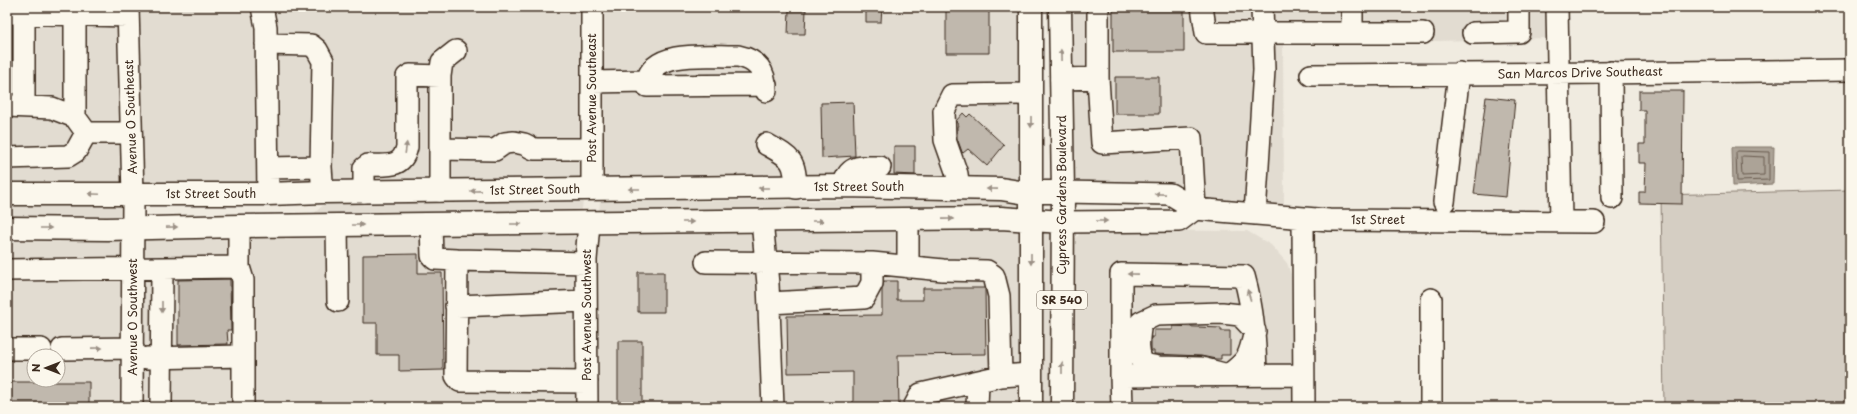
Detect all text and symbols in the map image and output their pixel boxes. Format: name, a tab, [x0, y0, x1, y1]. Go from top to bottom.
street label: Post Avenue Southeast	[582, 33, 600, 163]
one-way arrow	[1058, 48, 1064, 61]
street label: Avenue O Southeast	[119, 59, 141, 175]
street label: San Marcos Drive Southeast	[1497, 62, 1663, 82]
street label: Cypress Gardens Boulevard	[1052, 115, 1070, 275]
one-way arrow	[1028, 116, 1034, 129]
one-way arrow	[403, 142, 410, 154]
street label: 1st Street South	[814, 177, 904, 195]
street label: 1st Street South	[490, 179, 580, 199]
street label: 1st Street South	[166, 184, 256, 202]
one-way arrow	[757, 185, 770, 191]
one-way arrow	[627, 186, 640, 192]
one-way arrow	[985, 186, 998, 192]
one-way arrow	[469, 188, 482, 194]
one-way arrow	[88, 190, 100, 197]
one-way arrow	[1153, 191, 1166, 197]
street label: 1st Street	[1351, 210, 1405, 228]
one-way arrow	[942, 216, 955, 222]
one-way arrow	[812, 218, 825, 224]
one-way arrow	[1096, 218, 1109, 224]
one-way arrow	[682, 219, 695, 225]
one-way arrow	[510, 221, 523, 227]
one-way arrow	[352, 222, 365, 228]
one-way arrow	[166, 224, 179, 230]
one-way arrow	[40, 225, 53, 231]
street label: Post Avenue Southwest	[577, 249, 595, 381]
one-way arrow	[1028, 253, 1034, 266]
street label: Avenue O Southwest	[123, 258, 141, 376]
one-way arrow	[1126, 271, 1139, 277]
one-way arrow	[1246, 288, 1252, 300]
road number: SR 540	[1037, 291, 1087, 309]
one-way arrow	[159, 301, 165, 314]
one-way arrow	[91, 345, 103, 352]
north arrow	[26, 348, 66, 388]
one-way arrow	[1059, 361, 1065, 374]
text: N	[27, 363, 44, 372]

